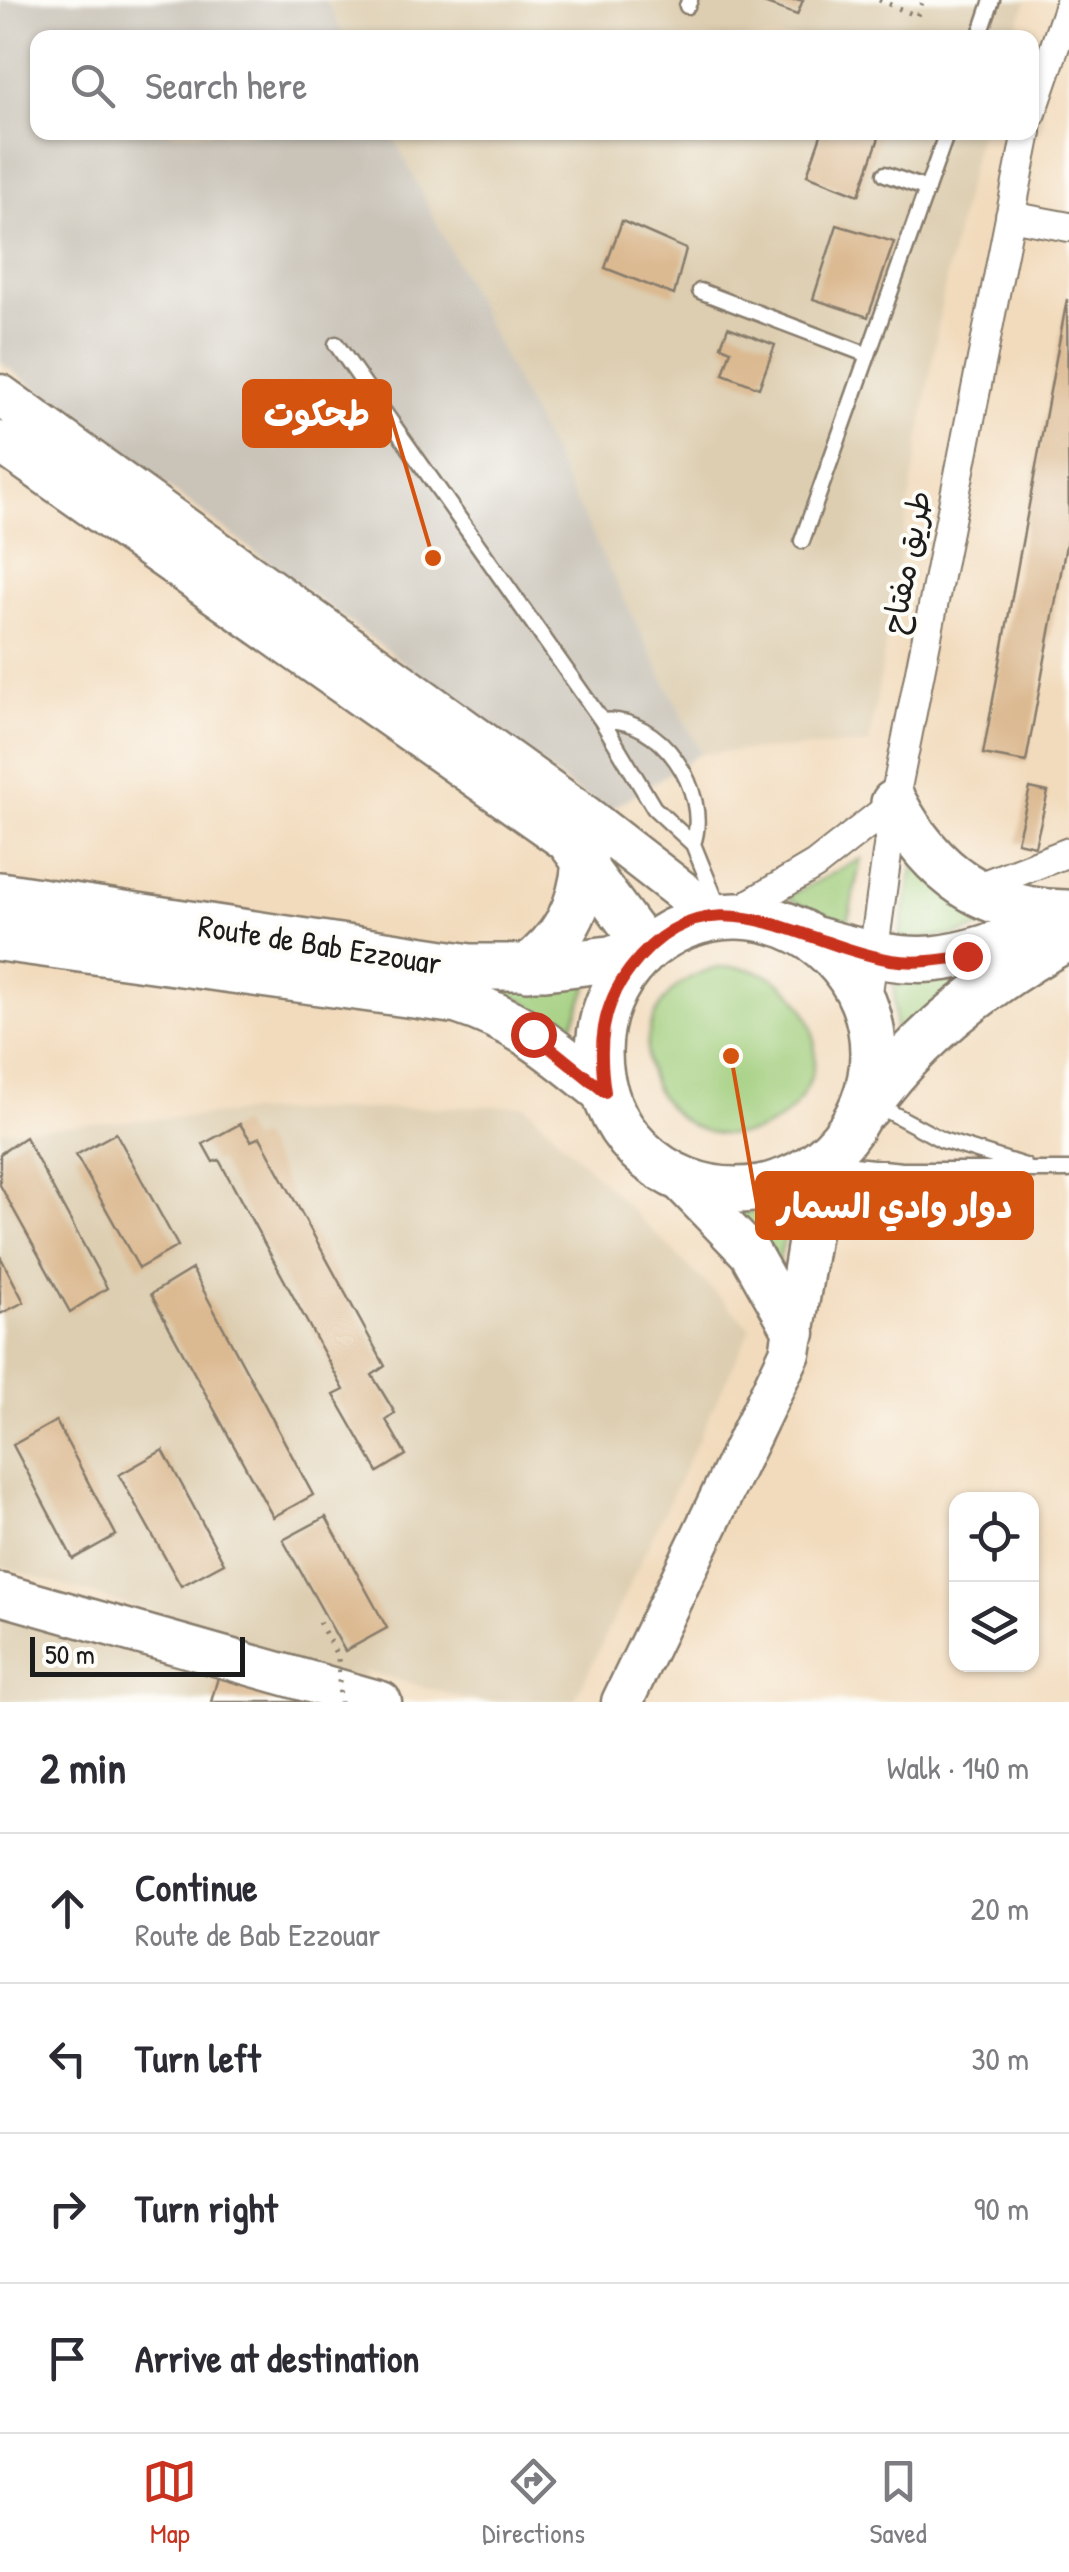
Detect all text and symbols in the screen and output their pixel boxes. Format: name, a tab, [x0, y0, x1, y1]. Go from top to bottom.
search box	[30, 30, 1039, 140]
icon: search	[65, 58, 120, 113]
text: Search here	[145, 59, 307, 111]
callout: طحكوت	[244, 381, 390, 446]
text: طحكوت	[264, 390, 370, 437]
street label: طريق مفتاح	[871, 487, 942, 638]
street label: Route de Bab Ezzouar	[195, 904, 445, 984]
route end	[945, 934, 991, 980]
route start	[511, 1012, 557, 1058]
callout: دوار وادي السمار	[757, 1173, 1032, 1238]
text: دوار وادي السمار	[775, 1182, 1013, 1232]
map controls	[949, 1492, 1039, 1672]
button: locate	[949, 1492, 1039, 1582]
button: layers	[949, 1582, 1039, 1672]
scale bar	[30, 1632, 245, 1676]
text: 50 m	[45, 1635, 95, 1673]
text: 2 min	[40, 1739, 126, 1796]
text: Walk · 140 m	[887, 1746, 1029, 1789]
text: Continue	[135, 1861, 257, 1913]
icon: ahead	[40, 1881, 95, 1936]
text: 20 m	[971, 1887, 1029, 1930]
text: Route de Bab Ezzouar	[135, 1913, 380, 1956]
icon: left	[40, 2031, 95, 2086]
text: Turn left	[135, 2032, 260, 2084]
text: 30 m	[971, 2037, 1029, 2080]
icon: right	[40, 2181, 95, 2236]
text: Turn right	[135, 2182, 278, 2234]
text: 90 m	[974, 2187, 1029, 2230]
icon: arrive	[40, 2331, 95, 2386]
text: Arrive at destination	[135, 2332, 419, 2384]
tab: Map	[142, 2454, 197, 2552]
tab: Directions	[482, 2454, 585, 2552]
tab: Saved	[870, 2454, 927, 2552]

